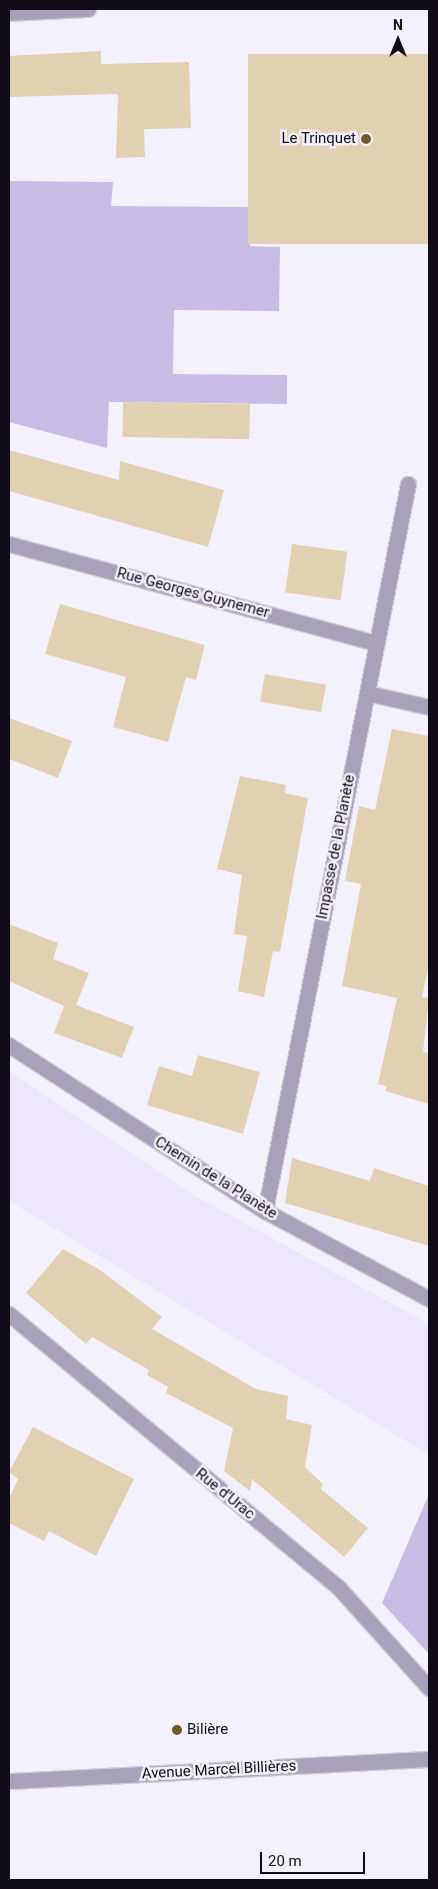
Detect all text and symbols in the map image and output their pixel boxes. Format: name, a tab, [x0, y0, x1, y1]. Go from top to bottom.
north arrow	[373, 15, 423, 65]
text: N	[393, 17, 403, 33]
place label: Le Trinquet	[281, 130, 356, 148]
marker: Le Trinquet	[360, 133, 372, 145]
street label: Rue Georges Guynemer	[115, 564, 271, 622]
street label: Impasse de la Planète	[313, 773, 359, 921]
street label: Chemin de la Planète	[152, 1133, 280, 1223]
street label: Rue d'Urac	[192, 1465, 258, 1523]
place label: Bilière	[187, 1721, 228, 1739]
marker: Bilière	[171, 1724, 183, 1736]
street label: Avenue Marcel Billières	[141, 1757, 297, 1783]
scale bar	[263, 1842, 368, 1874]
text: 20 m	[268, 1852, 302, 1870]

